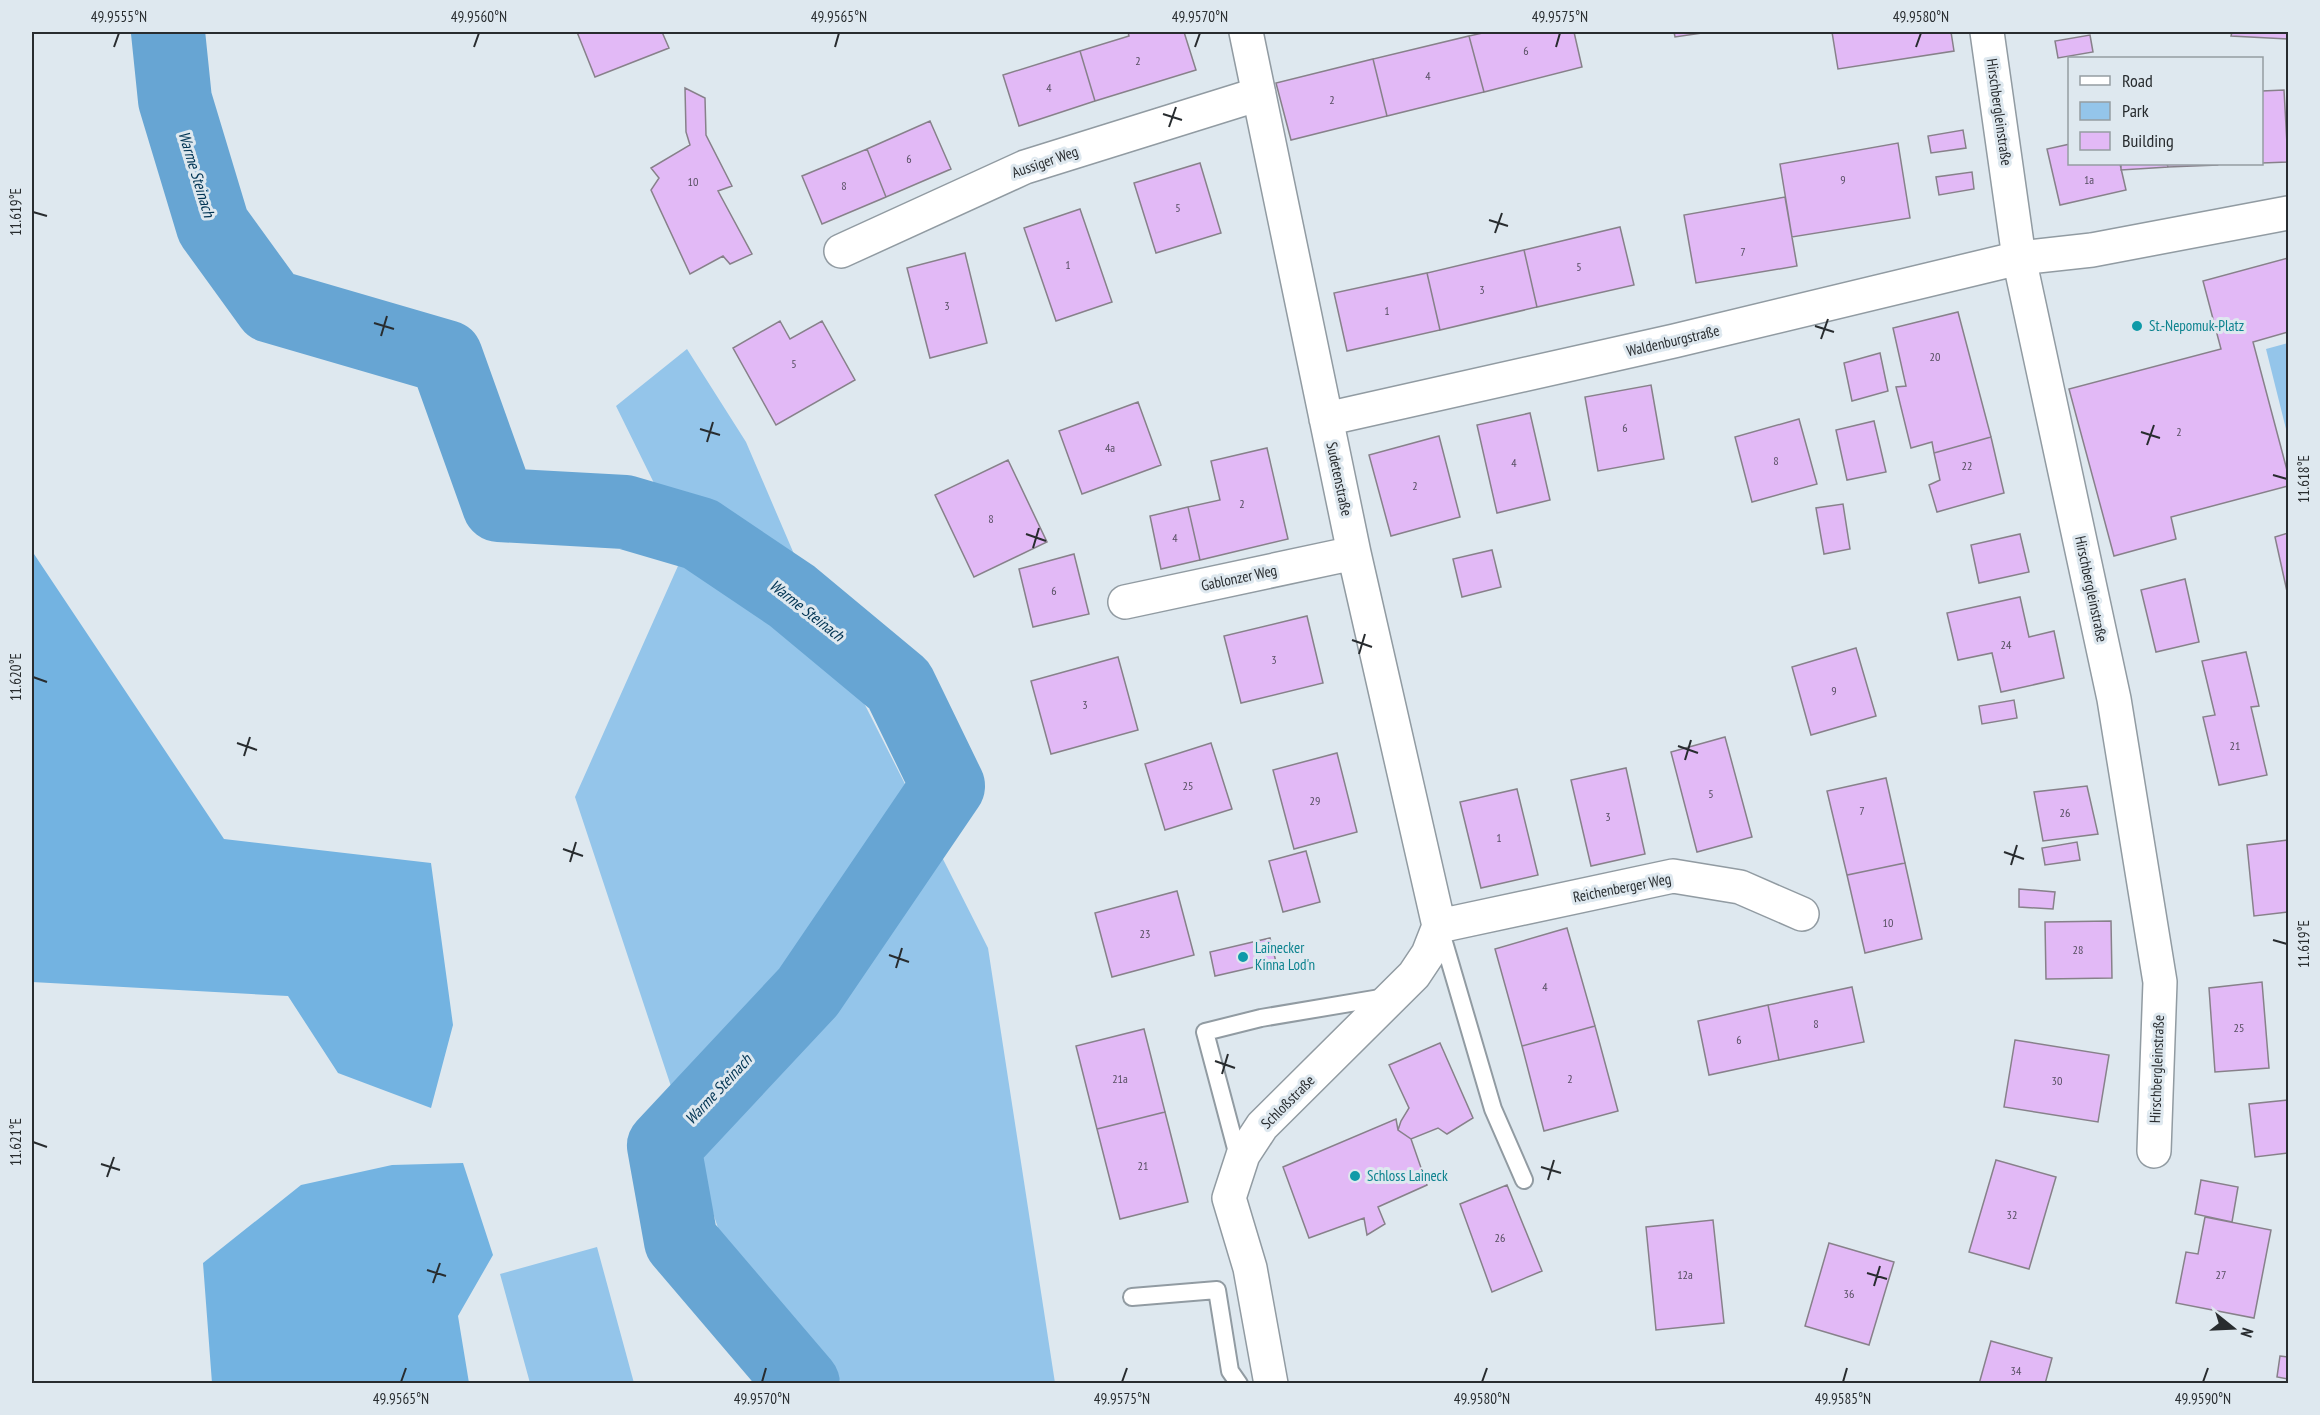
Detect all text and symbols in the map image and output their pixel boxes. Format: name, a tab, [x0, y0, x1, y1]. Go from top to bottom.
text: 49.9555°N	[91, 7, 147, 26]
text: 49.9560°N	[451, 7, 507, 26]
text: 49.9565°N	[811, 7, 867, 26]
text: 49.9570°N	[1172, 7, 1228, 26]
text: 49.9575°N	[1532, 7, 1588, 26]
text: 49.9580°N	[1893, 7, 1949, 26]
house number: 6	[1523, 43, 1529, 58]
house number: 2	[1135, 53, 1141, 68]
street label: Hirschbergleinstraße	[1983, 57, 2016, 167]
legend	[2068, 57, 2263, 165]
house number: 4	[1425, 68, 1431, 83]
text: Road	[2122, 69, 2153, 92]
house number: 4	[1046, 80, 1052, 95]
house number: 2	[1329, 92, 1335, 107]
text: Park	[2122, 99, 2149, 122]
water label: Warme Steinach	[174, 129, 220, 220]
text: Building	[2122, 129, 2174, 152]
street label: Aussiger Weg	[1009, 141, 1080, 182]
house number: 6	[906, 151, 912, 166]
house number: 9	[1840, 172, 1846, 187]
house number: 1a	[2084, 172, 2094, 187]
house number: 10	[688, 174, 698, 189]
house number: 8	[841, 178, 847, 193]
text: 11.619°E	[6, 188, 25, 236]
house number: 5	[1175, 200, 1181, 215]
house number: 7	[1740, 244, 1746, 259]
house number: 1	[1065, 257, 1071, 272]
house number: 5	[1576, 259, 1582, 274]
house number: 3	[1479, 282, 1485, 297]
house number: 3	[944, 298, 950, 313]
house number: 1	[1384, 303, 1390, 318]
place label: St.-Nepomuk-Platz	[2149, 316, 2244, 335]
marker: St.-Nepomuk-Platz	[2130, 319, 2144, 333]
street label: Waldenburgstraße	[1625, 321, 1721, 360]
house number: 20	[1930, 349, 1940, 364]
house number: 5	[791, 356, 797, 371]
house number: 6	[1622, 420, 1628, 435]
house number: 2	[2176, 424, 2182, 439]
house number: 4a	[1105, 440, 1115, 455]
street label: Sudetenstraße	[1322, 440, 1357, 518]
house number: 8	[1773, 453, 1779, 468]
house number: 4	[1511, 455, 1517, 470]
text: 11.618°E	[2294, 455, 2313, 503]
house number: 22	[1962, 458, 1972, 473]
house number: 2	[1412, 478, 1418, 493]
house number: 2	[1239, 496, 1245, 511]
house number: 8	[988, 511, 994, 526]
house number: 4	[1172, 530, 1178, 545]
street label: Hirschbergleinstraße	[2071, 534, 2112, 644]
street label: Gablonzer Weg	[1199, 560, 1279, 595]
water label: Warme Steinach	[766, 575, 849, 646]
house number: 6	[1051, 583, 1057, 598]
house number: 24	[2001, 637, 2012, 652]
house number: 3	[1271, 652, 1277, 667]
text: 11.620°E	[6, 653, 25, 701]
house number: 9	[1831, 683, 1837, 698]
house number: 3	[1082, 697, 1088, 712]
house number: 21	[2230, 738, 2240, 753]
house number: 25	[1183, 778, 1193, 793]
house number: 5	[1708, 786, 1714, 801]
house number: 29	[1310, 793, 1320, 808]
house number: 7	[1859, 803, 1865, 818]
house number: 26	[2060, 805, 2070, 820]
house number: 3	[1605, 809, 1611, 824]
house number: 1	[1496, 830, 1502, 845]
street label: Reichenberger Weg	[1571, 869, 1673, 906]
house number: 10	[1883, 915, 1893, 930]
text: 11.619°E	[2294, 920, 2313, 968]
house number: 23	[1140, 926, 1150, 941]
place label: Lainecker Kinna Lod'n	[1255, 938, 1315, 974]
house number: 28	[2073, 942, 2083, 957]
marker: Lainecker Kinna Lod'n	[1236, 950, 1250, 964]
house number: 4	[1542, 979, 1548, 994]
street label: Hirschbergleinstraße	[2145, 1015, 2168, 1123]
house number: 8	[1813, 1016, 1819, 1031]
house number: 25	[2234, 1020, 2244, 1035]
house number: 6	[1736, 1032, 1742, 1047]
water label: Warme Steinach	[680, 1049, 756, 1128]
house number: 21a	[1112, 1071, 1128, 1086]
street label: Schloßstraße	[1257, 1071, 1319, 1133]
house number: 2	[1567, 1071, 1573, 1086]
house number: 30	[2052, 1073, 2062, 1088]
text: 11.621°E	[6, 1118, 25, 1166]
house number: 21	[1138, 1158, 1148, 1173]
place label: Schloss Laineck	[1367, 1166, 1448, 1185]
marker: Schloss Laineck	[1348, 1169, 1362, 1183]
house number: 32	[2007, 1207, 2017, 1222]
house number: 26	[1495, 1230, 1505, 1245]
house number: 12a	[1677, 1267, 1693, 1282]
house number: 27	[2216, 1267, 2226, 1282]
house number: 36	[1844, 1286, 1854, 1301]
north arrow	[2203, 1298, 2263, 1358]
text: N	[2236, 1325, 2258, 1340]
house number: 34	[2011, 1363, 2022, 1378]
text: 49.9565°N	[373, 1389, 429, 1408]
text: 49.9570°N	[734, 1389, 790, 1408]
text: 49.9575°N	[1094, 1389, 1150, 1408]
text: 49.9580°N	[1454, 1389, 1510, 1408]
text: 49.9585°N	[1815, 1389, 1871, 1408]
text: 49.9590°N	[2175, 1389, 2231, 1408]

